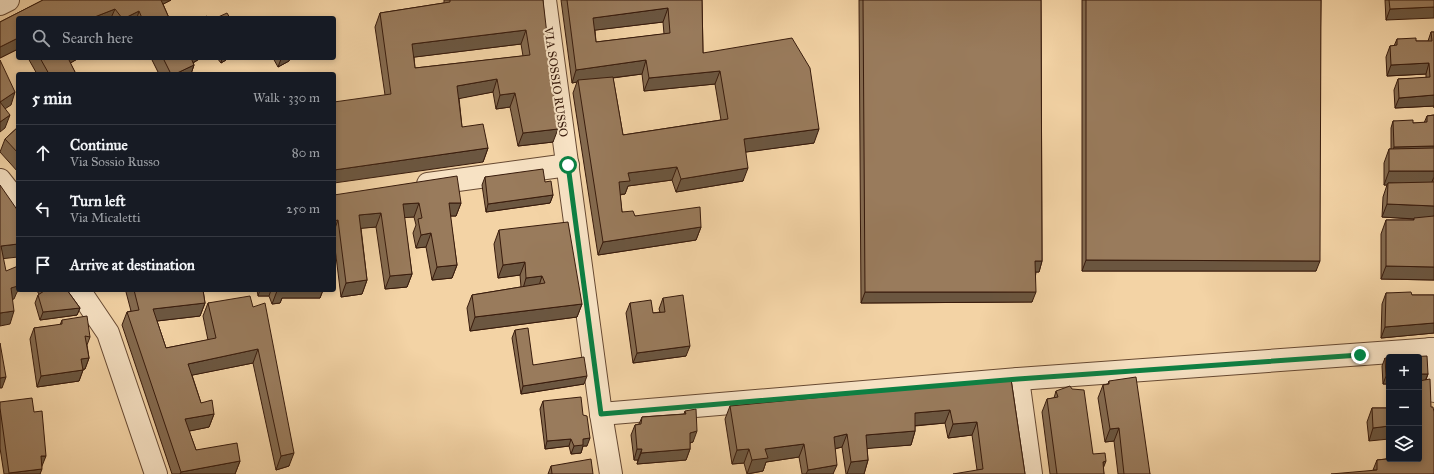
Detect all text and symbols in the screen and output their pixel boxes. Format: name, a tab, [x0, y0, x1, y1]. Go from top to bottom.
search box	[16, 16, 336, 60]
street label: VIA SOSSIO RUSSO	[541, 25, 571, 138]
icon: search	[30, 27, 52, 49]
text: Search here	[62, 29, 133, 47]
text: 5 min	[32, 88, 72, 109]
text: Walk · 330 m	[253, 90, 320, 106]
text: Continue	[70, 136, 128, 154]
icon: ahead	[32, 142, 54, 164]
text: 80 m	[292, 145, 320, 161]
text: Via Sossio Russo	[70, 154, 160, 170]
route start	[559, 156, 577, 174]
text: Turn left	[70, 192, 126, 210]
icon: left	[32, 198, 54, 220]
text: 250 m	[286, 201, 320, 217]
text: Via Micaletti	[70, 210, 140, 226]
icon: arrive	[32, 254, 54, 276]
text: Arrive at destination	[70, 256, 195, 274]
route end	[1351, 346, 1369, 364]
map controls	[1386, 354, 1422, 462]
button: +	[1386, 354, 1422, 390]
button: −	[1386, 390, 1422, 426]
button: layers	[1386, 426, 1422, 462]

